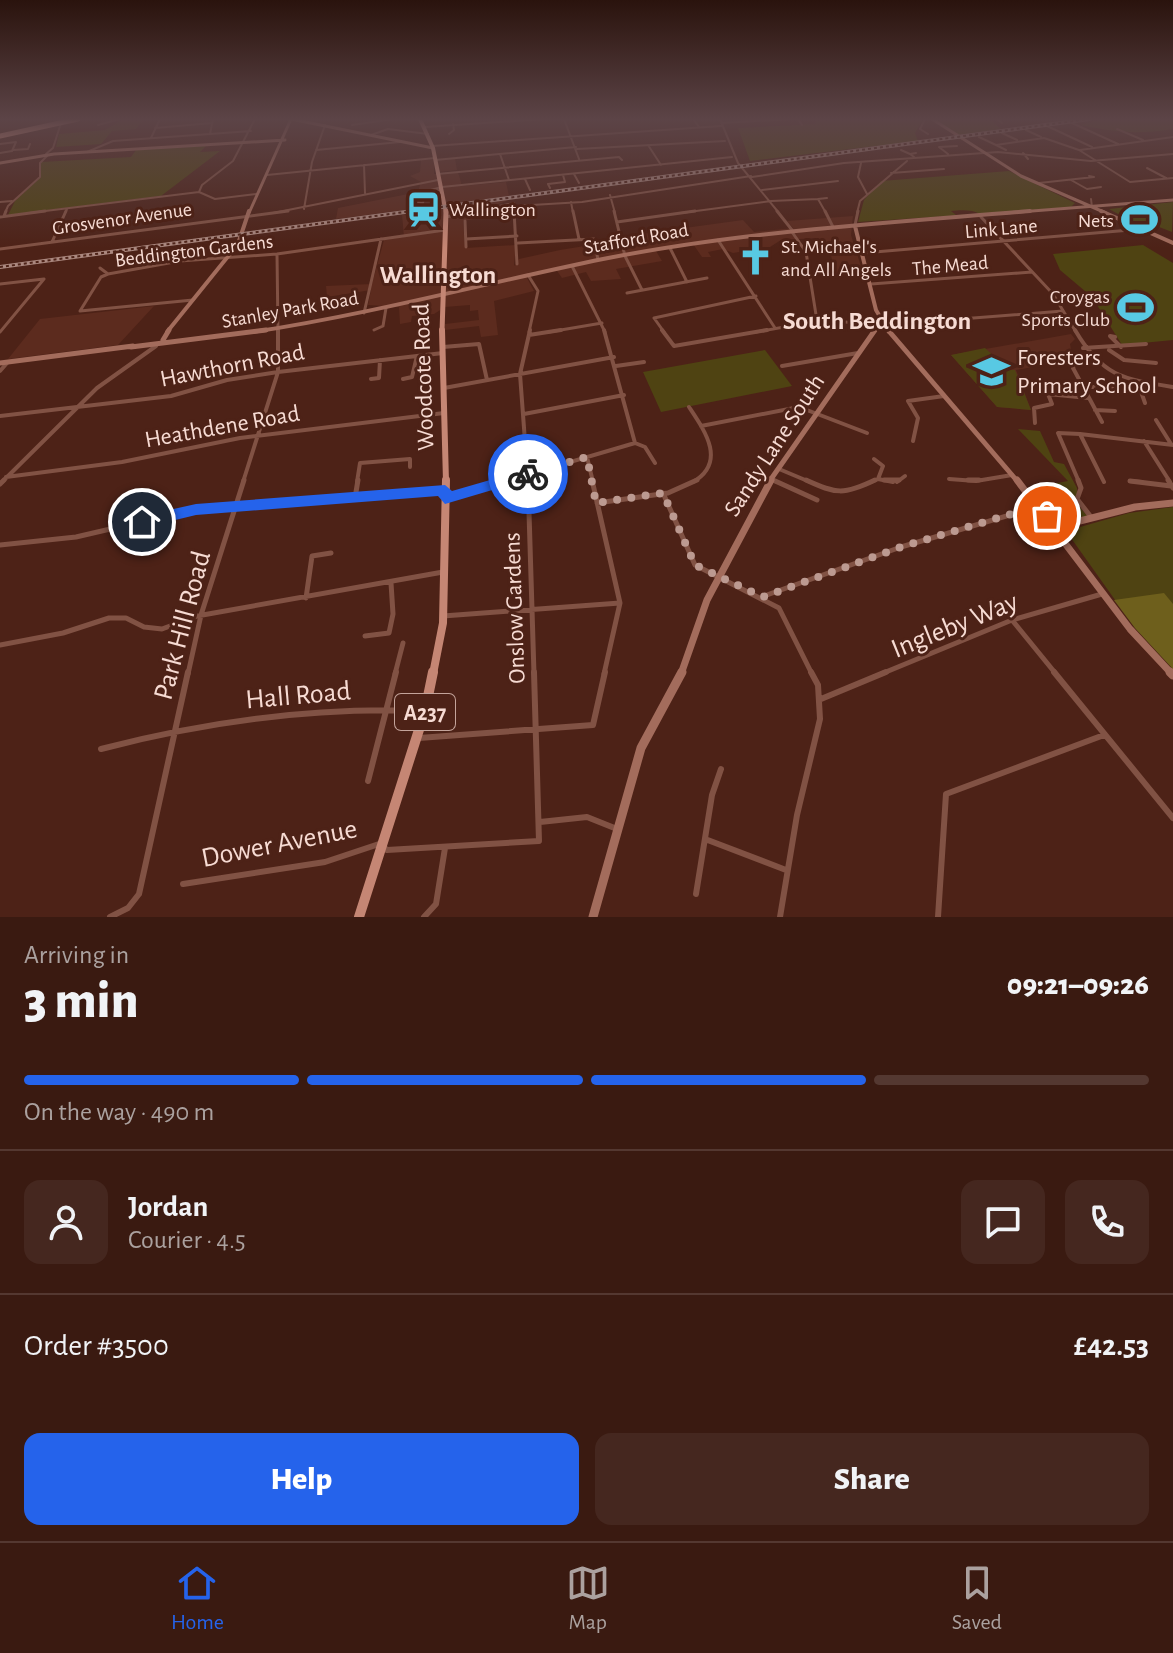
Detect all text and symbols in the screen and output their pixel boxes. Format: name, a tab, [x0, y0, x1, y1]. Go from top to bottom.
station icon: Wallington	[404, 190, 442, 228]
street label: Grosvenor Avenue	[51, 199, 193, 239]
place label: Wallington	[449, 200, 536, 220]
sports icon: Nets	[1121, 201, 1159, 239]
place label: Nets	[1078, 211, 1114, 231]
street label: Link Lane	[964, 216, 1038, 242]
street label: Stafford Road	[582, 220, 690, 258]
street label: Beddington Gardens	[114, 231, 274, 271]
place label: St. Michael's and All Angels	[781, 237, 892, 280]
church icon: St. Michael's and All Angels	[736, 239, 774, 277]
street label: The Mead	[911, 253, 989, 279]
district label: Wallington	[380, 262, 496, 288]
place label: Croygas Sports Club	[1021, 287, 1110, 330]
street label: Stanley Park Road	[220, 288, 360, 332]
sports icon: Croygas Sports Club	[1117, 289, 1155, 327]
street label: Woodcote Road	[409, 303, 439, 451]
district label: South Beddington	[783, 308, 971, 334]
street label: Hawthorn Road	[158, 340, 306, 392]
place label: Foresters Primary School	[1017, 346, 1157, 398]
school or university icon: Foresters Primary School	[972, 352, 1010, 390]
street label: Sandy Lane South	[720, 370, 830, 521]
street label: Heathdene Road	[143, 402, 302, 452]
courier	[488, 434, 568, 514]
icon: bike	[506, 452, 550, 496]
pin	[1013, 482, 1081, 550]
pin	[108, 488, 176, 556]
icon: bag	[1025, 494, 1069, 538]
icon: home	[120, 500, 164, 544]
street label: Onslow Gardens	[500, 532, 530, 684]
street label: Park Hill Road	[150, 548, 216, 703]
street label: Ingleby Way	[888, 588, 1022, 664]
street label: Hall Road	[244, 677, 352, 715]
road number: A237	[395, 694, 455, 730]
street label: Dower Avenue	[199, 815, 360, 873]
text: Arriving in	[24, 942, 129, 968]
text: 09:21–09:26	[1007, 970, 1149, 1000]
text: 3 min	[24, 975, 138, 1027]
text: On the way · 490 m	[24, 1099, 214, 1125]
button: person	[24, 1180, 108, 1264]
button: chat	[961, 1180, 1045, 1264]
button: phone	[1065, 1180, 1149, 1264]
text: Jordan	[128, 1192, 208, 1222]
text: Courier · 4.5	[128, 1227, 246, 1253]
text: Order #3500	[24, 1331, 169, 1361]
text: £42.53	[1074, 1331, 1149, 1361]
button: Help	[24, 1433, 579, 1525]
button: Share	[595, 1433, 1149, 1525]
tab: Home	[171, 1561, 224, 1635]
tab: Map	[566, 1561, 610, 1635]
tab: Saved	[952, 1561, 1002, 1635]

